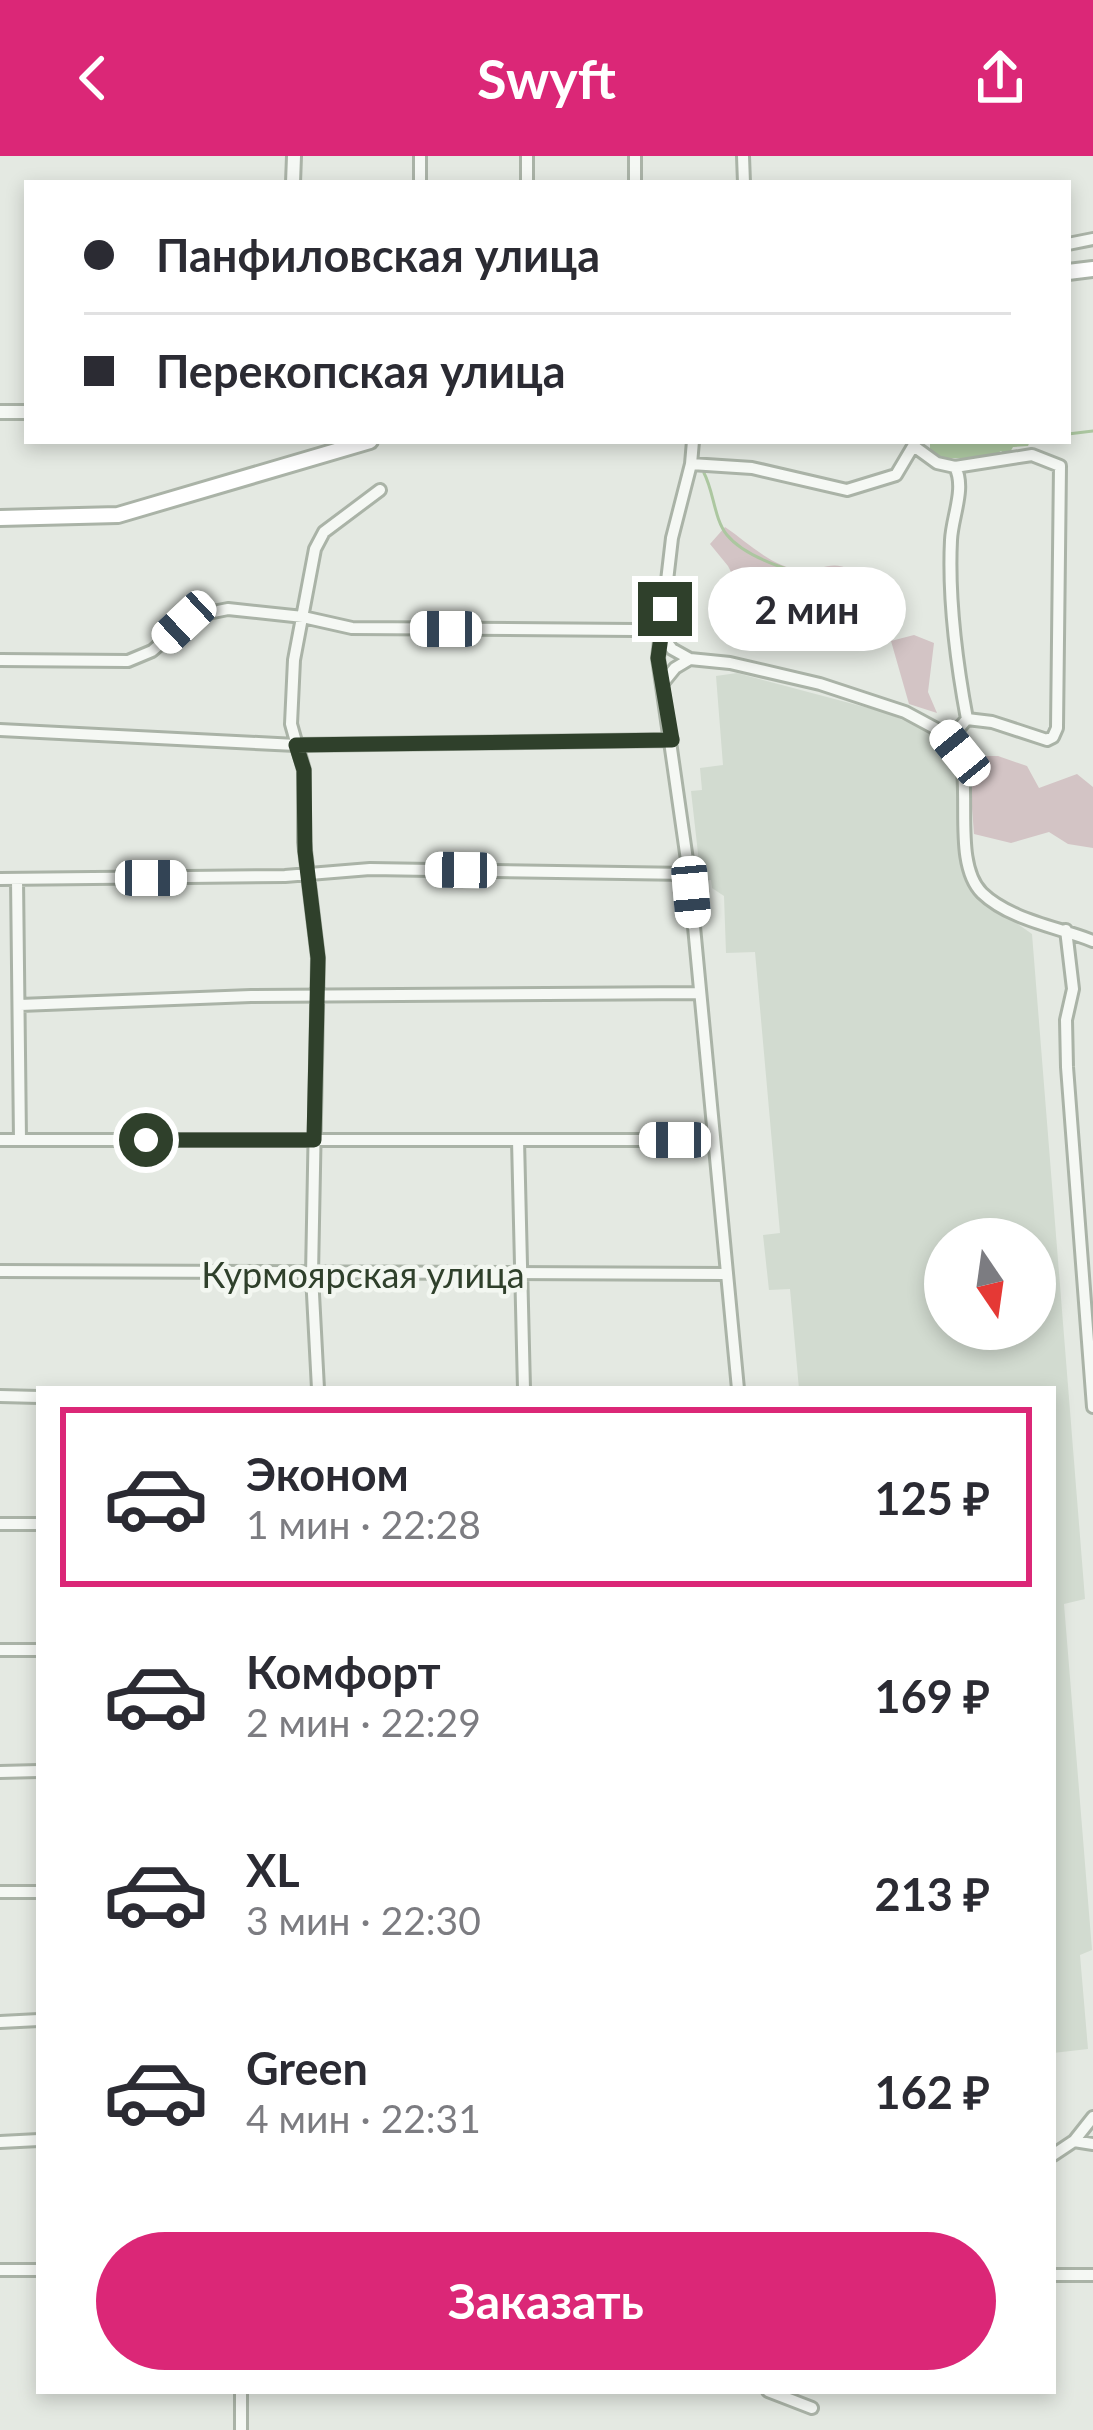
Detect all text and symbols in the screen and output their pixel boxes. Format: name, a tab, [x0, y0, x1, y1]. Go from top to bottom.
icon: back	[60, 45, 126, 111]
icon: share	[967, 45, 1033, 111]
text: Swyft	[477, 46, 616, 111]
text: Панфиловская улица	[156, 228, 600, 282]
text: Перекопская улица	[156, 344, 566, 398]
callout: 2 мин	[707, 567, 905, 651]
route end	[638, 582, 692, 636]
car	[145, 584, 223, 660]
text: 2 мин	[755, 586, 860, 632]
car	[410, 611, 482, 647]
car	[923, 714, 997, 792]
car	[425, 851, 497, 889]
car	[670, 855, 712, 929]
car	[115, 860, 187, 896]
route start	[119, 1113, 173, 1167]
car	[639, 1122, 711, 1158]
north arrow	[924, 1218, 1056, 1350]
map controls	[924, 1218, 1056, 1350]
street label: Курмоярская улица	[201, 1252, 525, 1296]
icon: car	[102, 1443, 210, 1551]
text: Эконом	[246, 1447, 409, 1501]
text: 125 ₽	[875, 1471, 990, 1525]
text: 1 мин · 22:28	[246, 1501, 481, 1547]
icon: car	[102, 1641, 210, 1749]
text: Комфорт	[246, 1645, 441, 1699]
text: 169 ₽	[875, 1669, 990, 1723]
text: 2 мин · 22:29	[246, 1699, 481, 1745]
icon: car	[102, 1839, 210, 1947]
text: XL	[246, 1843, 300, 1897]
text: 213 ₽	[875, 1867, 990, 1921]
text: 3 мин · 22:30	[246, 1897, 481, 1943]
icon: car	[102, 2037, 210, 2145]
text: Green	[246, 2041, 368, 2095]
text: 162 ₽	[875, 2065, 990, 2119]
text: 4 мин · 22:31	[246, 2095, 481, 2141]
button: Заказать	[96, 2232, 996, 2370]

